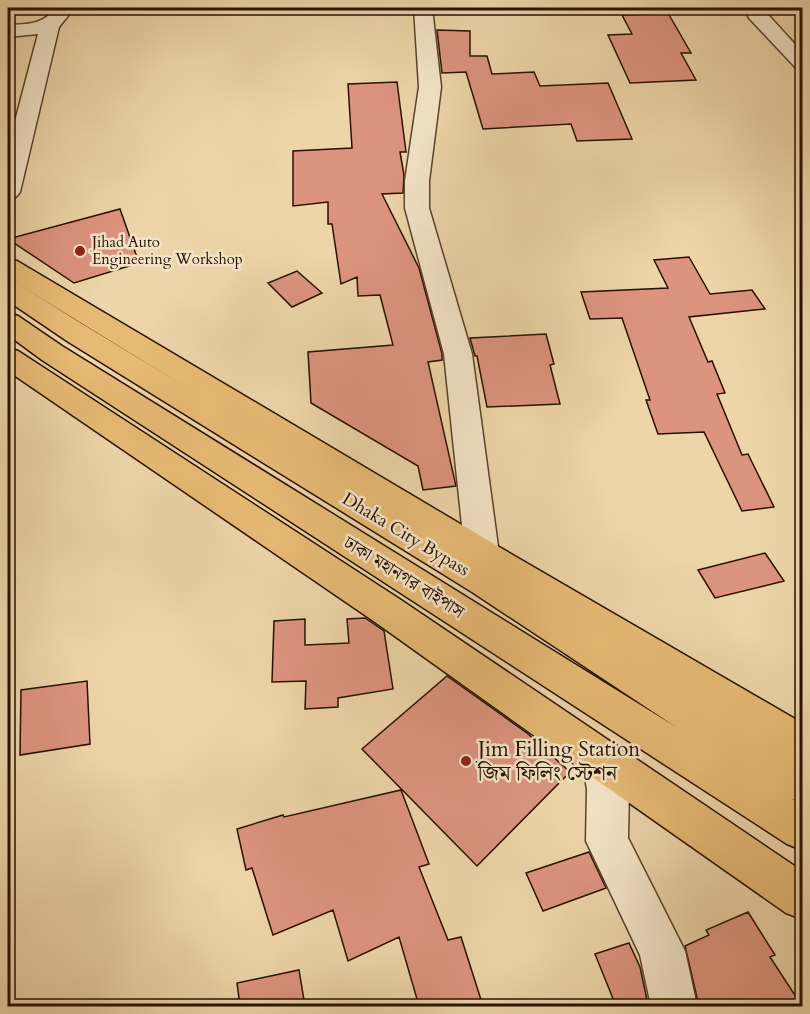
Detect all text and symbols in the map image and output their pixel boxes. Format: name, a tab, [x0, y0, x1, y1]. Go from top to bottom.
place label: Jihad Auto Engineering Workshop	[90, 232, 243, 269]
marker: Jihad Auto Engineering Workshop	[73, 244, 87, 258]
street label: Dhaka City Bypass	[337, 486, 474, 582]
street label: ঢাকা মহানগর বাইপাস	[338, 530, 470, 625]
place label: Jim Filling Station জিম ফিলিং স্টেশন	[475, 735, 640, 788]
marker: Jim Filling Station জিম ফিলিং স্টেশন	[459, 754, 473, 768]

